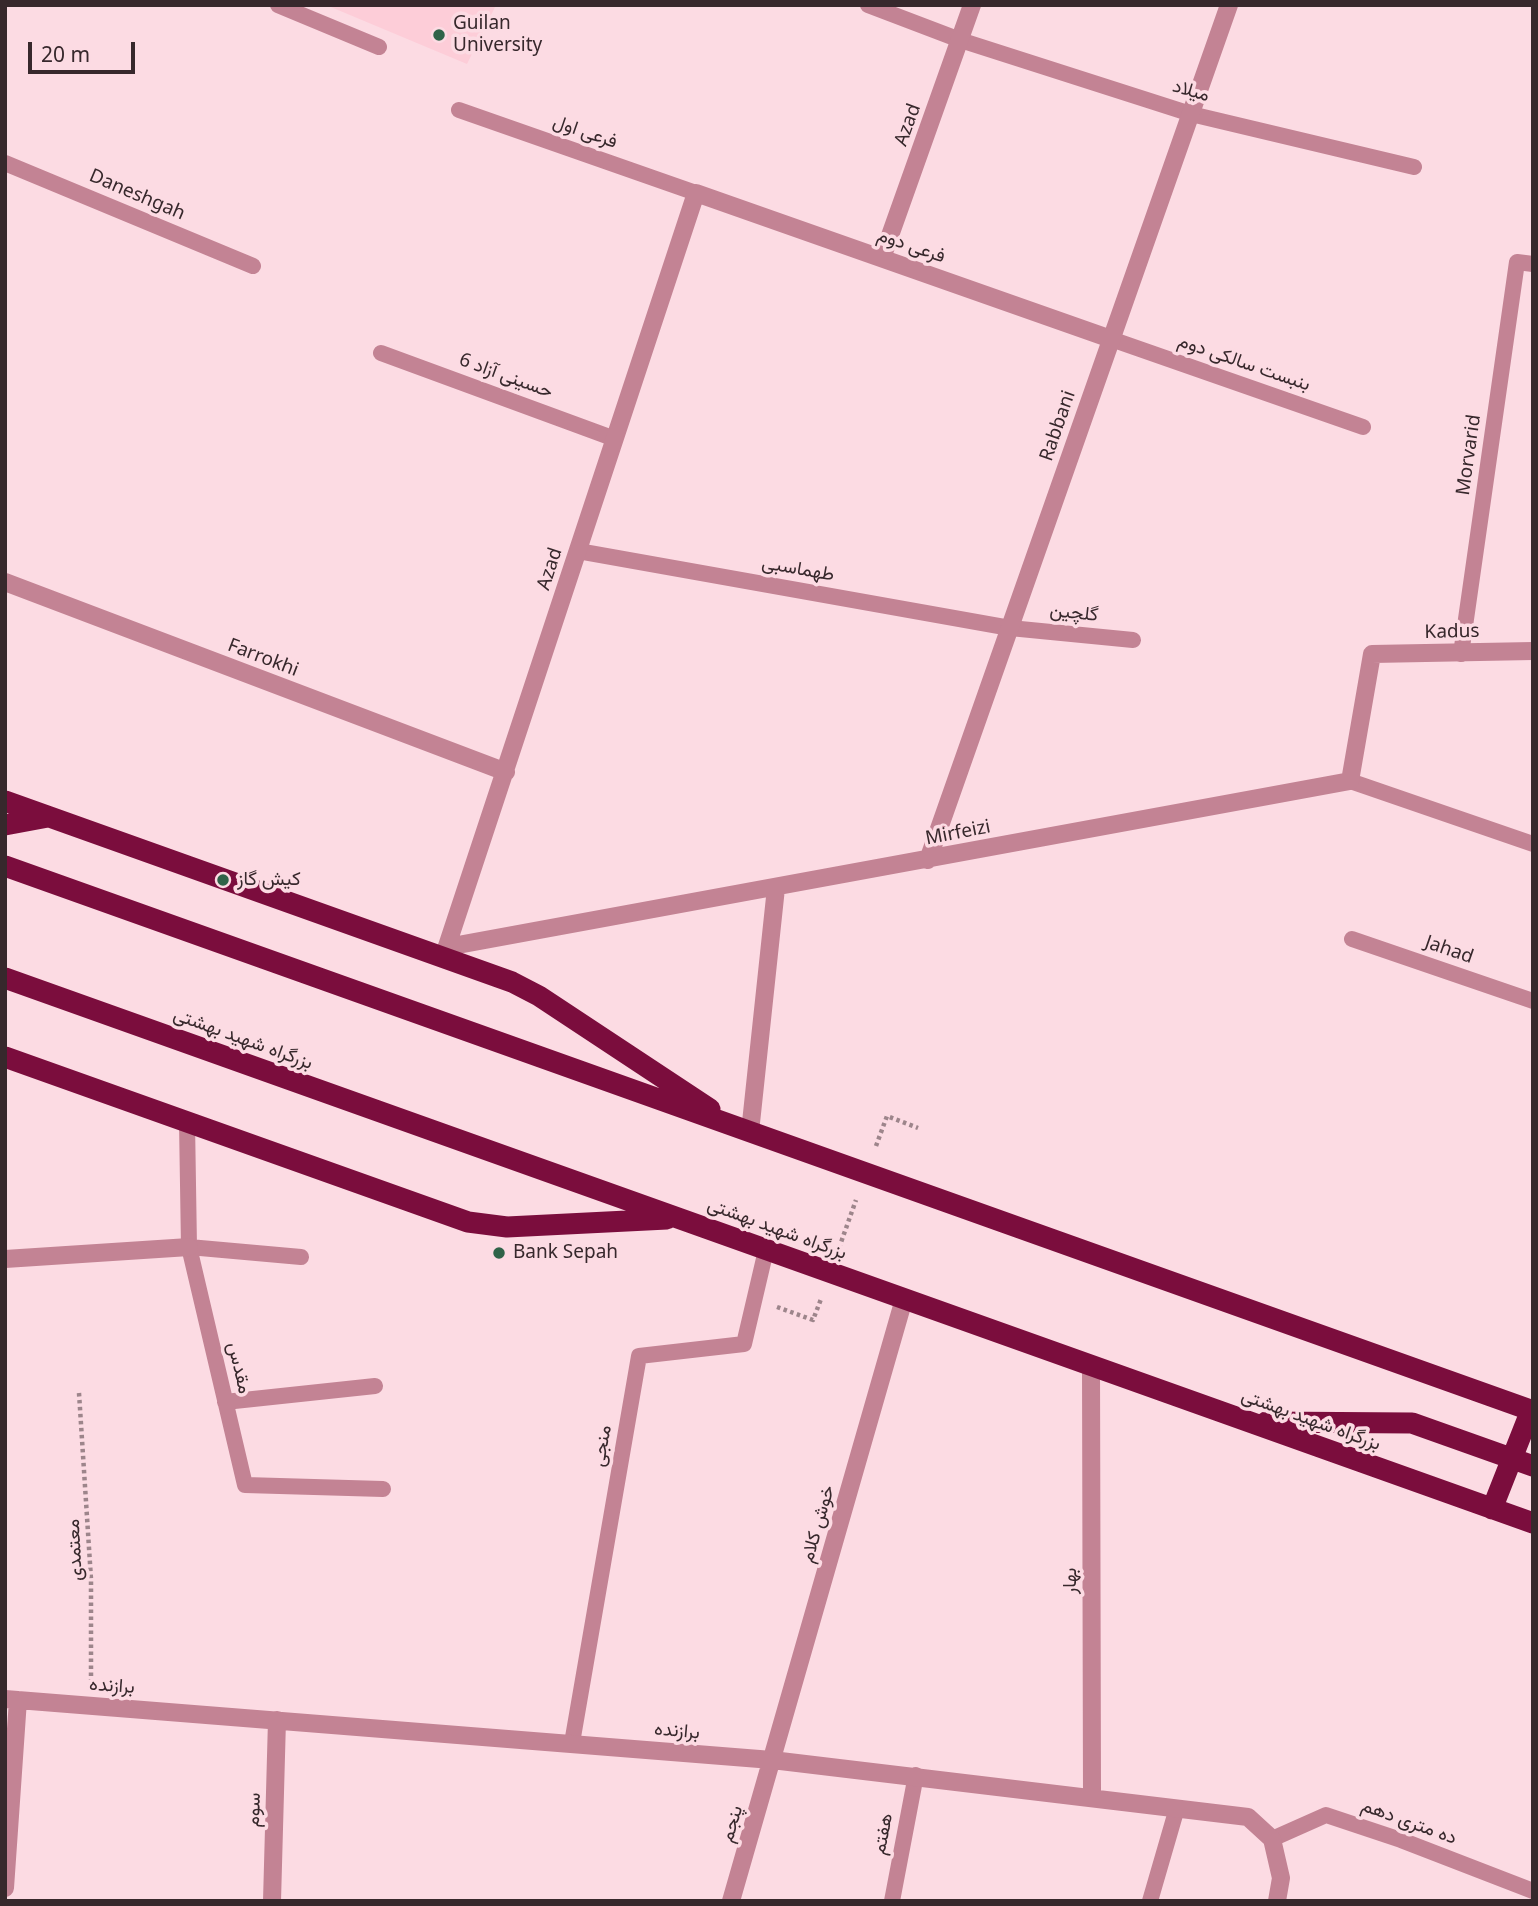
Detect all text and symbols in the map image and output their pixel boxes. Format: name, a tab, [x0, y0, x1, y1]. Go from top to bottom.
place label: Guilan University	[453, 13, 542, 57]
marker: Guilan University	[431, 27, 447, 43]
scale bar	[32, 28, 138, 72]
text: 20 m	[41, 40, 90, 68]
street label: میلاد	[1170, 75, 1212, 107]
street label: Azad	[890, 101, 926, 149]
street label: فرعی اول	[550, 110, 620, 154]
street label: Daneshgah	[86, 165, 188, 225]
street label: فرعی دوم	[874, 224, 948, 268]
street label: بنبست سالکی دوم	[1175, 330, 1313, 396]
street label: حسینی آزاد 6	[456, 348, 556, 404]
street label: Rabbani	[1035, 388, 1081, 464]
street label: Morvarid	[1452, 413, 1486, 497]
street label: Azad	[532, 545, 568, 593]
street label: طهماسبی	[760, 551, 836, 587]
street label: گلچین	[1049, 599, 1099, 627]
street label: Kadus	[1424, 620, 1480, 644]
street label: Farrokhi	[224, 634, 302, 682]
street label: Mirfeizi	[923, 816, 993, 850]
place label: كيش گاز	[237, 869, 301, 891]
marker: كيش گاز	[215, 872, 231, 888]
street label: Jahad	[1422, 931, 1476, 969]
street label: بزرگراه شهید بهشتی	[170, 1003, 316, 1075]
street label: بزرگراه شهید بهشتی	[704, 1193, 850, 1265]
place label: Bank Sepah	[513, 1242, 618, 1264]
marker: Bank Sepah	[491, 1245, 507, 1261]
street label: مقدس	[222, 1340, 256, 1396]
street label: بزرگراه شهید بهشتی	[1238, 1384, 1384, 1456]
street label: منجی	[587, 1423, 617, 1469]
street label: خوش کلام	[796, 1483, 840, 1565]
street label: معتمدی	[62, 1518, 88, 1582]
street label: بهار	[1060, 1568, 1082, 1594]
street label: برازنده	[88, 1673, 136, 1699]
street label: برازنده	[653, 1718, 701, 1744]
street label: سوم	[242, 1792, 266, 1828]
street label: ده متری دهم	[1358, 1794, 1460, 1850]
street label: پنجم	[716, 1803, 748, 1845]
street label: هفتم	[868, 1811, 898, 1857]

